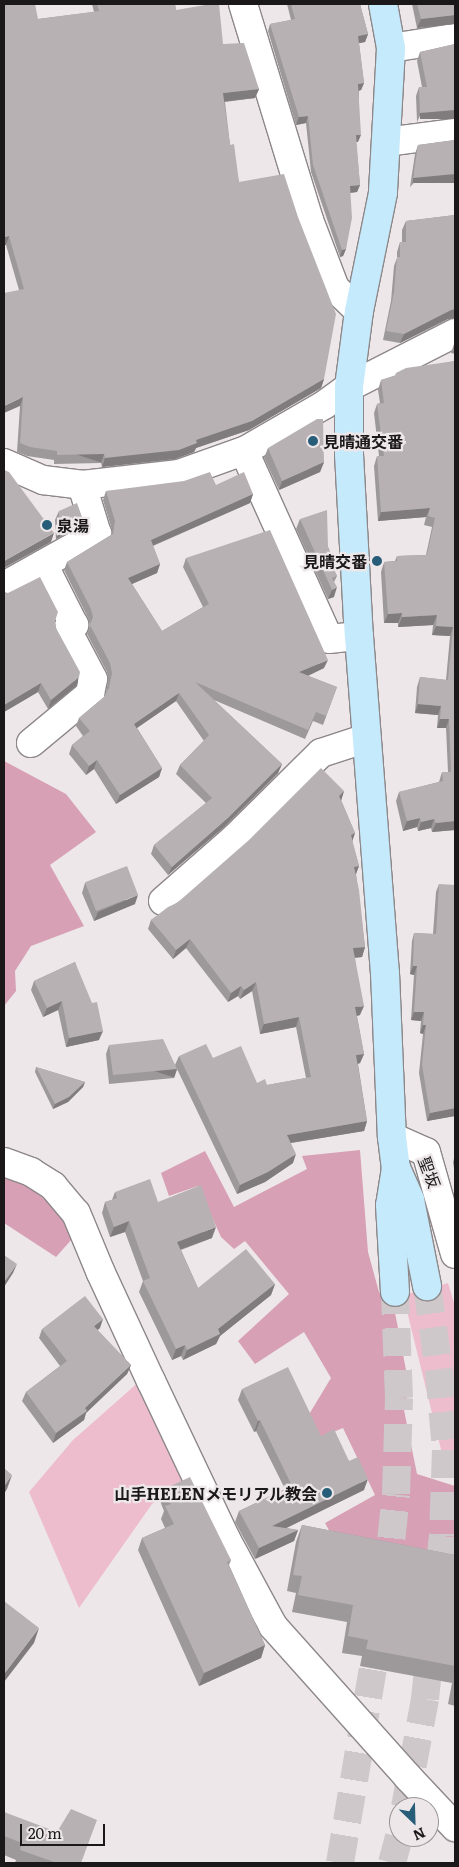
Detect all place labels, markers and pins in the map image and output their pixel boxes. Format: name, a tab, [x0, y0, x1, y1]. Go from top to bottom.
place label: 見晴通交番	[323, 431, 403, 451]
marker: 見晴通交番	[307, 435, 319, 447]
place label: 泉湯	[57, 515, 89, 535]
marker: 泉湯	[41, 519, 53, 531]
place label: 見晴交番	[303, 551, 367, 571]
marker: 見晴交番	[371, 555, 383, 567]
place label: 山手HELENメモリアル教会	[114, 1483, 317, 1503]
marker: 山手HELENメモリアル教会	[321, 1487, 333, 1499]

